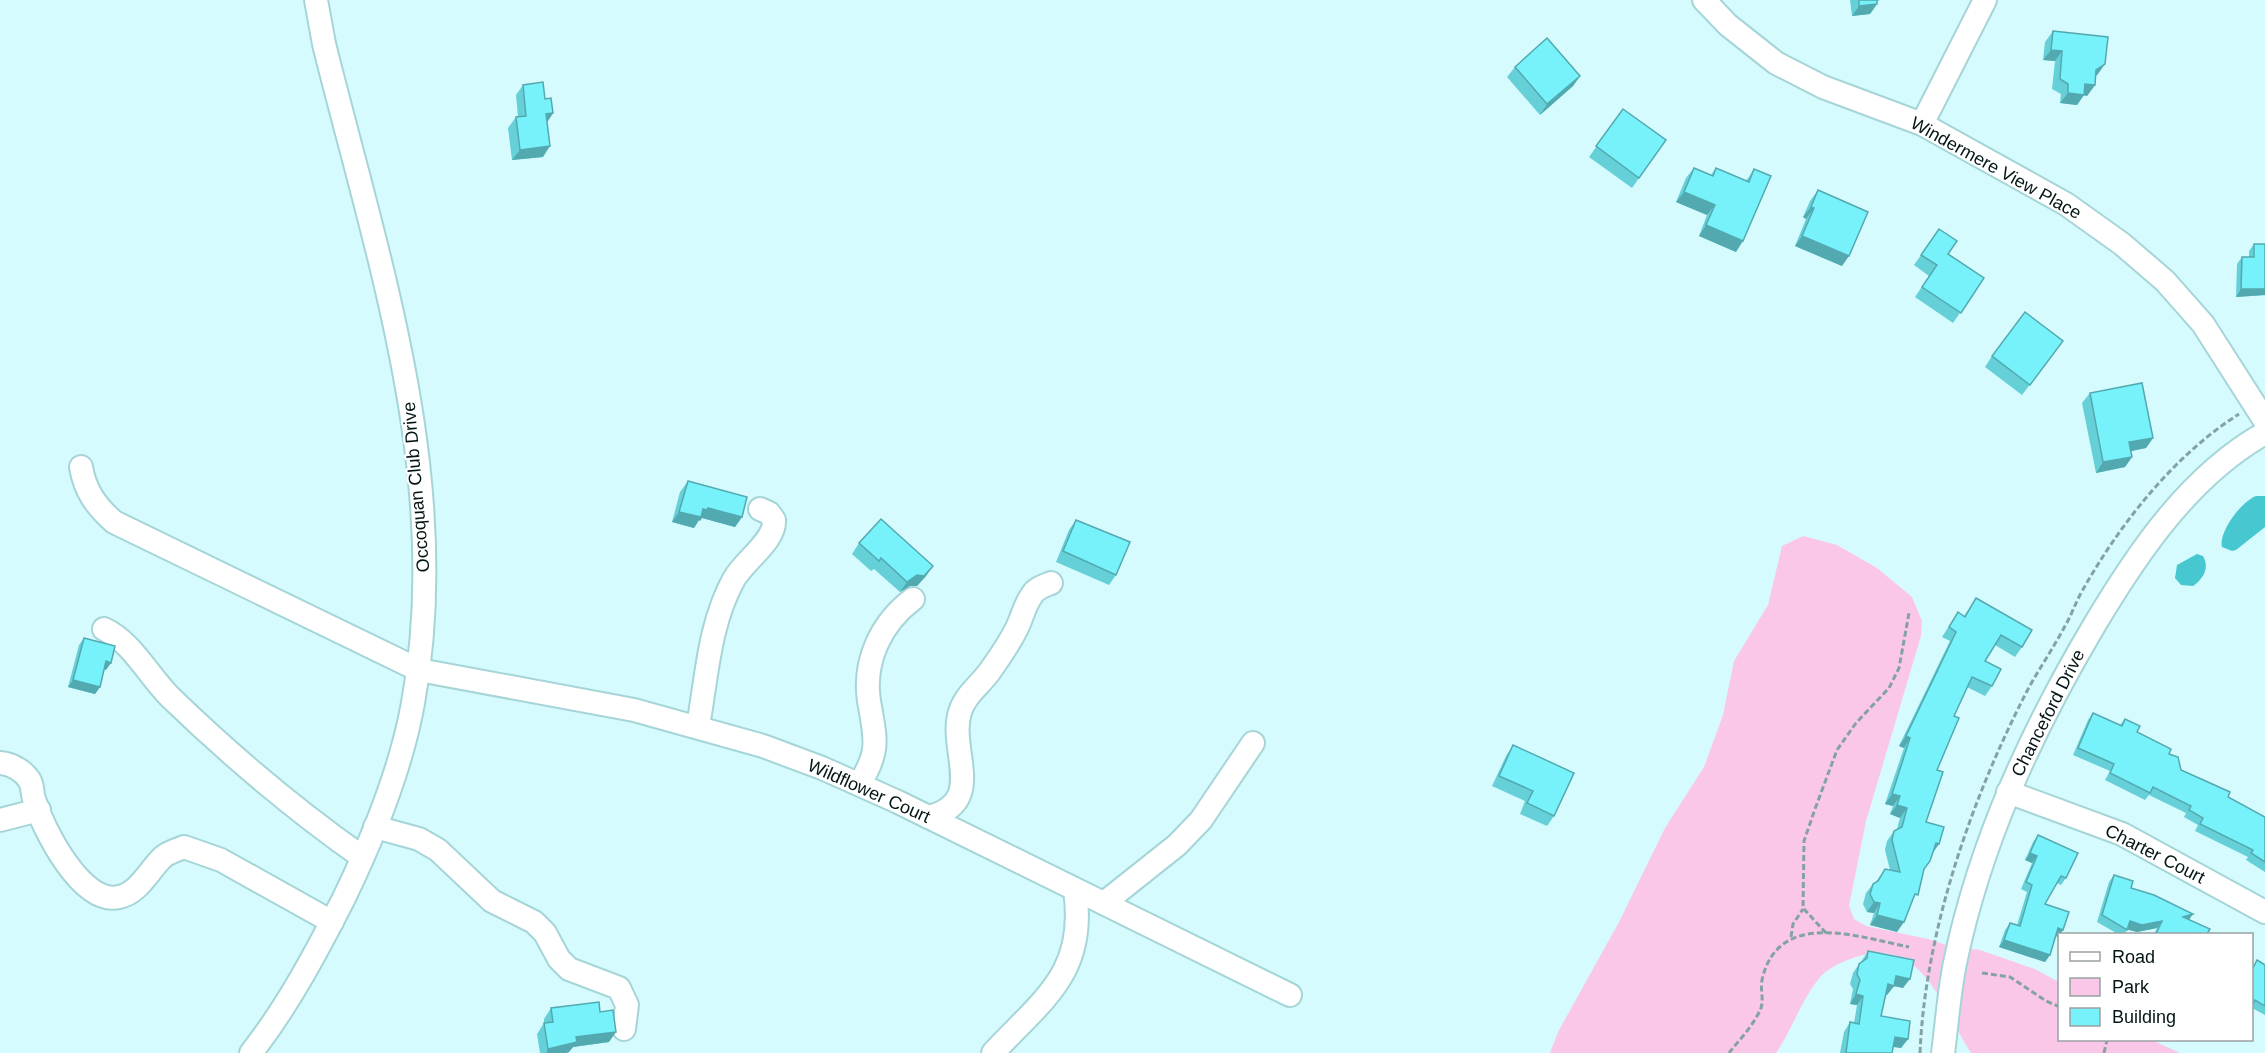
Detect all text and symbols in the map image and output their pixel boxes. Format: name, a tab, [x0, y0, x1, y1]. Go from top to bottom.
street label: Windermere View Place	[1907, 113, 2085, 223]
street label: Occoquan Club Drive	[399, 401, 433, 573]
street label: Chanceford Drive	[2007, 646, 2089, 780]
street label: Wildflower Court	[805, 755, 933, 827]
street label: Charter Court	[2102, 820, 2208, 888]
legend	[2058, 933, 2253, 1041]
text: Road	[2112, 947, 2155, 967]
text: Park	[2112, 977, 2150, 997]
text: Building	[2112, 1007, 2176, 1027]

